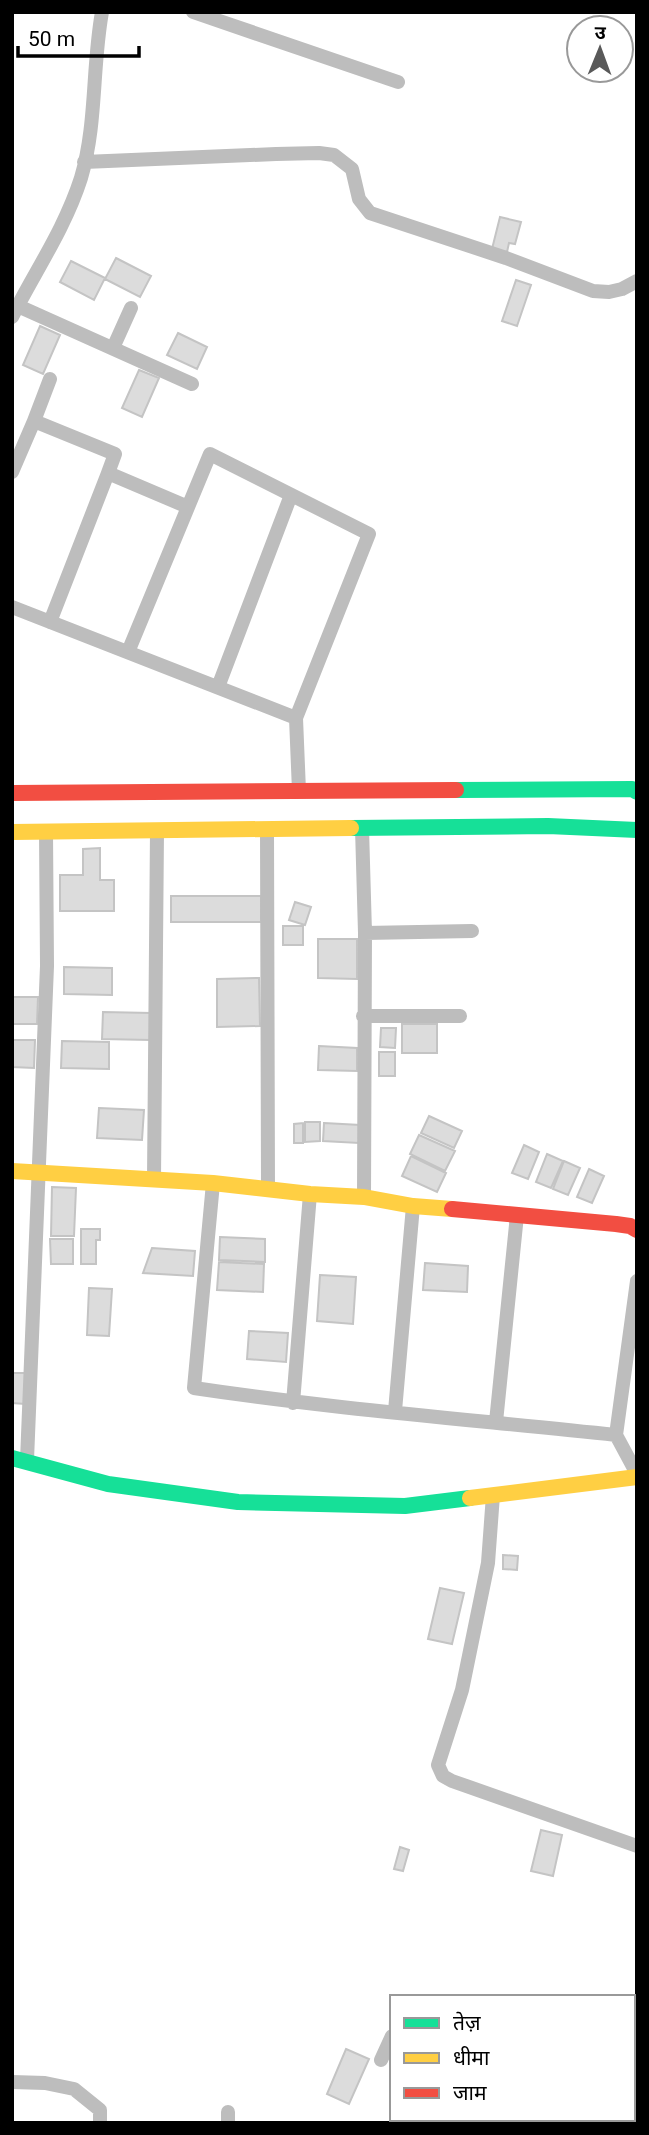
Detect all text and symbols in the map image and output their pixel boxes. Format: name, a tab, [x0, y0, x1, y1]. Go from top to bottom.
scale bar	[18, 14, 138, 58]
north arrow	[565, 14, 635, 84]
text: उ	[595, 21, 607, 44]
text: 50 m	[28, 27, 75, 51]
legend	[390, 1995, 635, 2121]
text: तेज़	[453, 2011, 481, 2035]
text: धीमा	[453, 2046, 490, 2070]
text: जाम	[453, 2081, 487, 2105]

